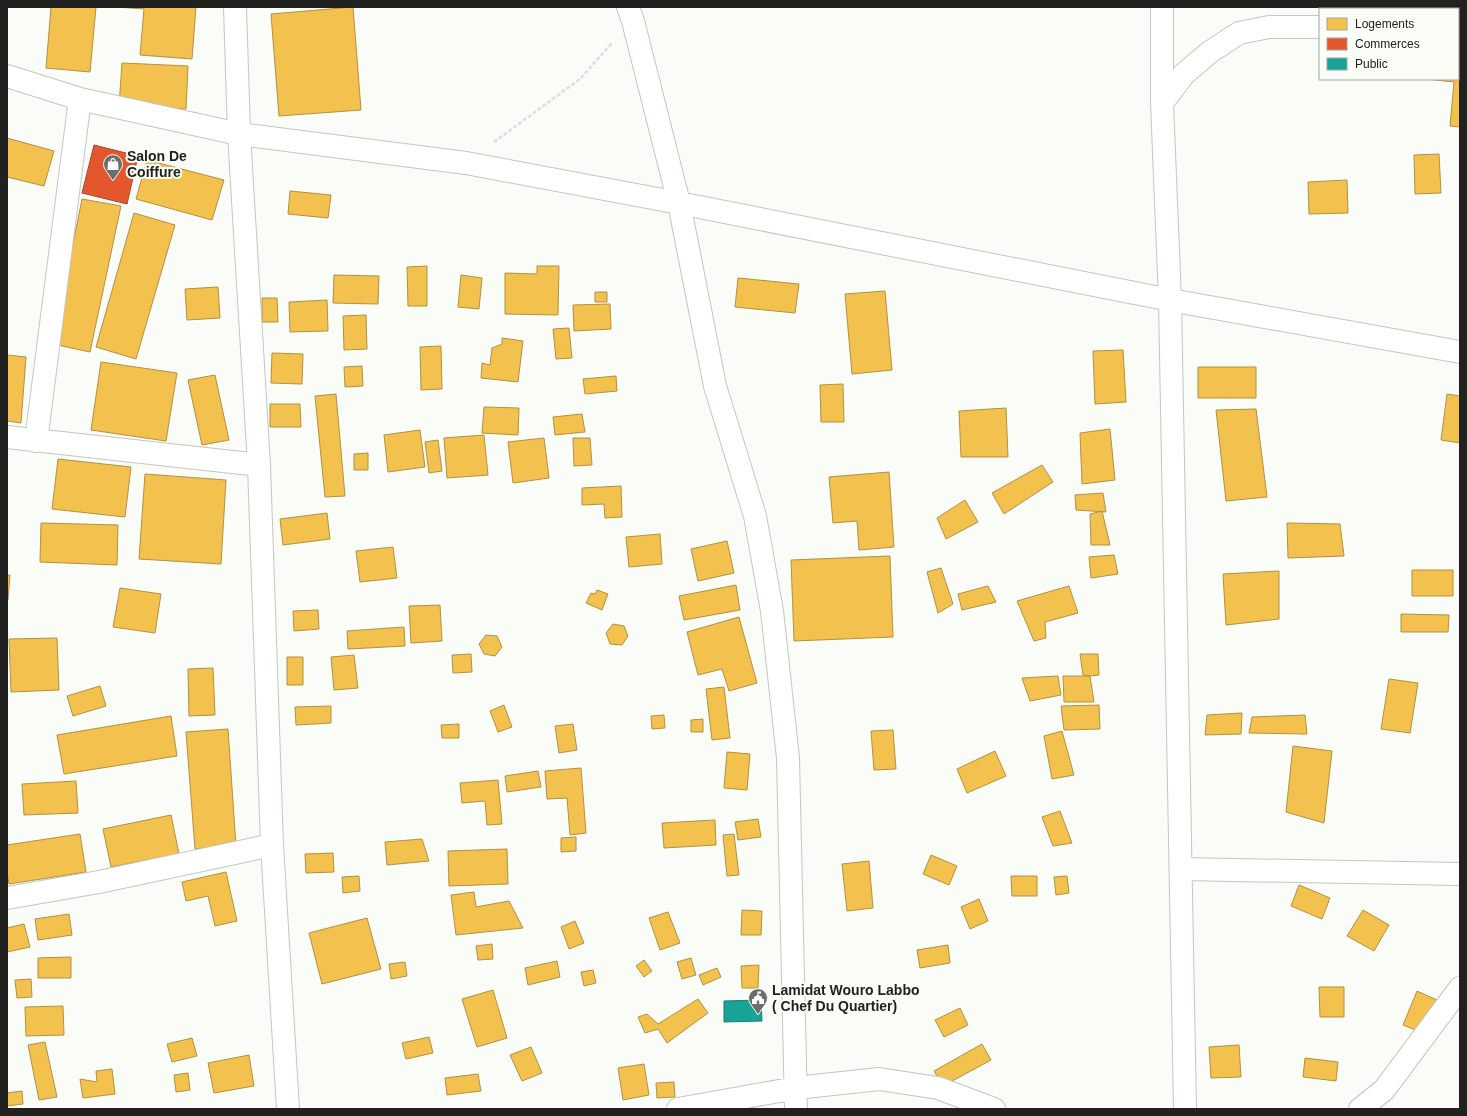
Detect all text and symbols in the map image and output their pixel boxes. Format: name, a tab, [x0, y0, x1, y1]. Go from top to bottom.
legend	[1319, 8, 1459, 80]
text: Logements	[1355, 17, 1414, 31]
text: Commerces	[1355, 37, 1420, 51]
text: Public	[1355, 57, 1388, 71]
place label: Salon De Coiffure	[127, 148, 187, 180]
shop icon: Salon De Coiffure	[102, 153, 124, 181]
place label: Lamidat Wouro Labbo ( Chef Du Quartier)	[772, 982, 920, 1014]
public building icon: Lamidat Wouro Labbo ( Chef Du Quartier)	[747, 987, 769, 1015]

